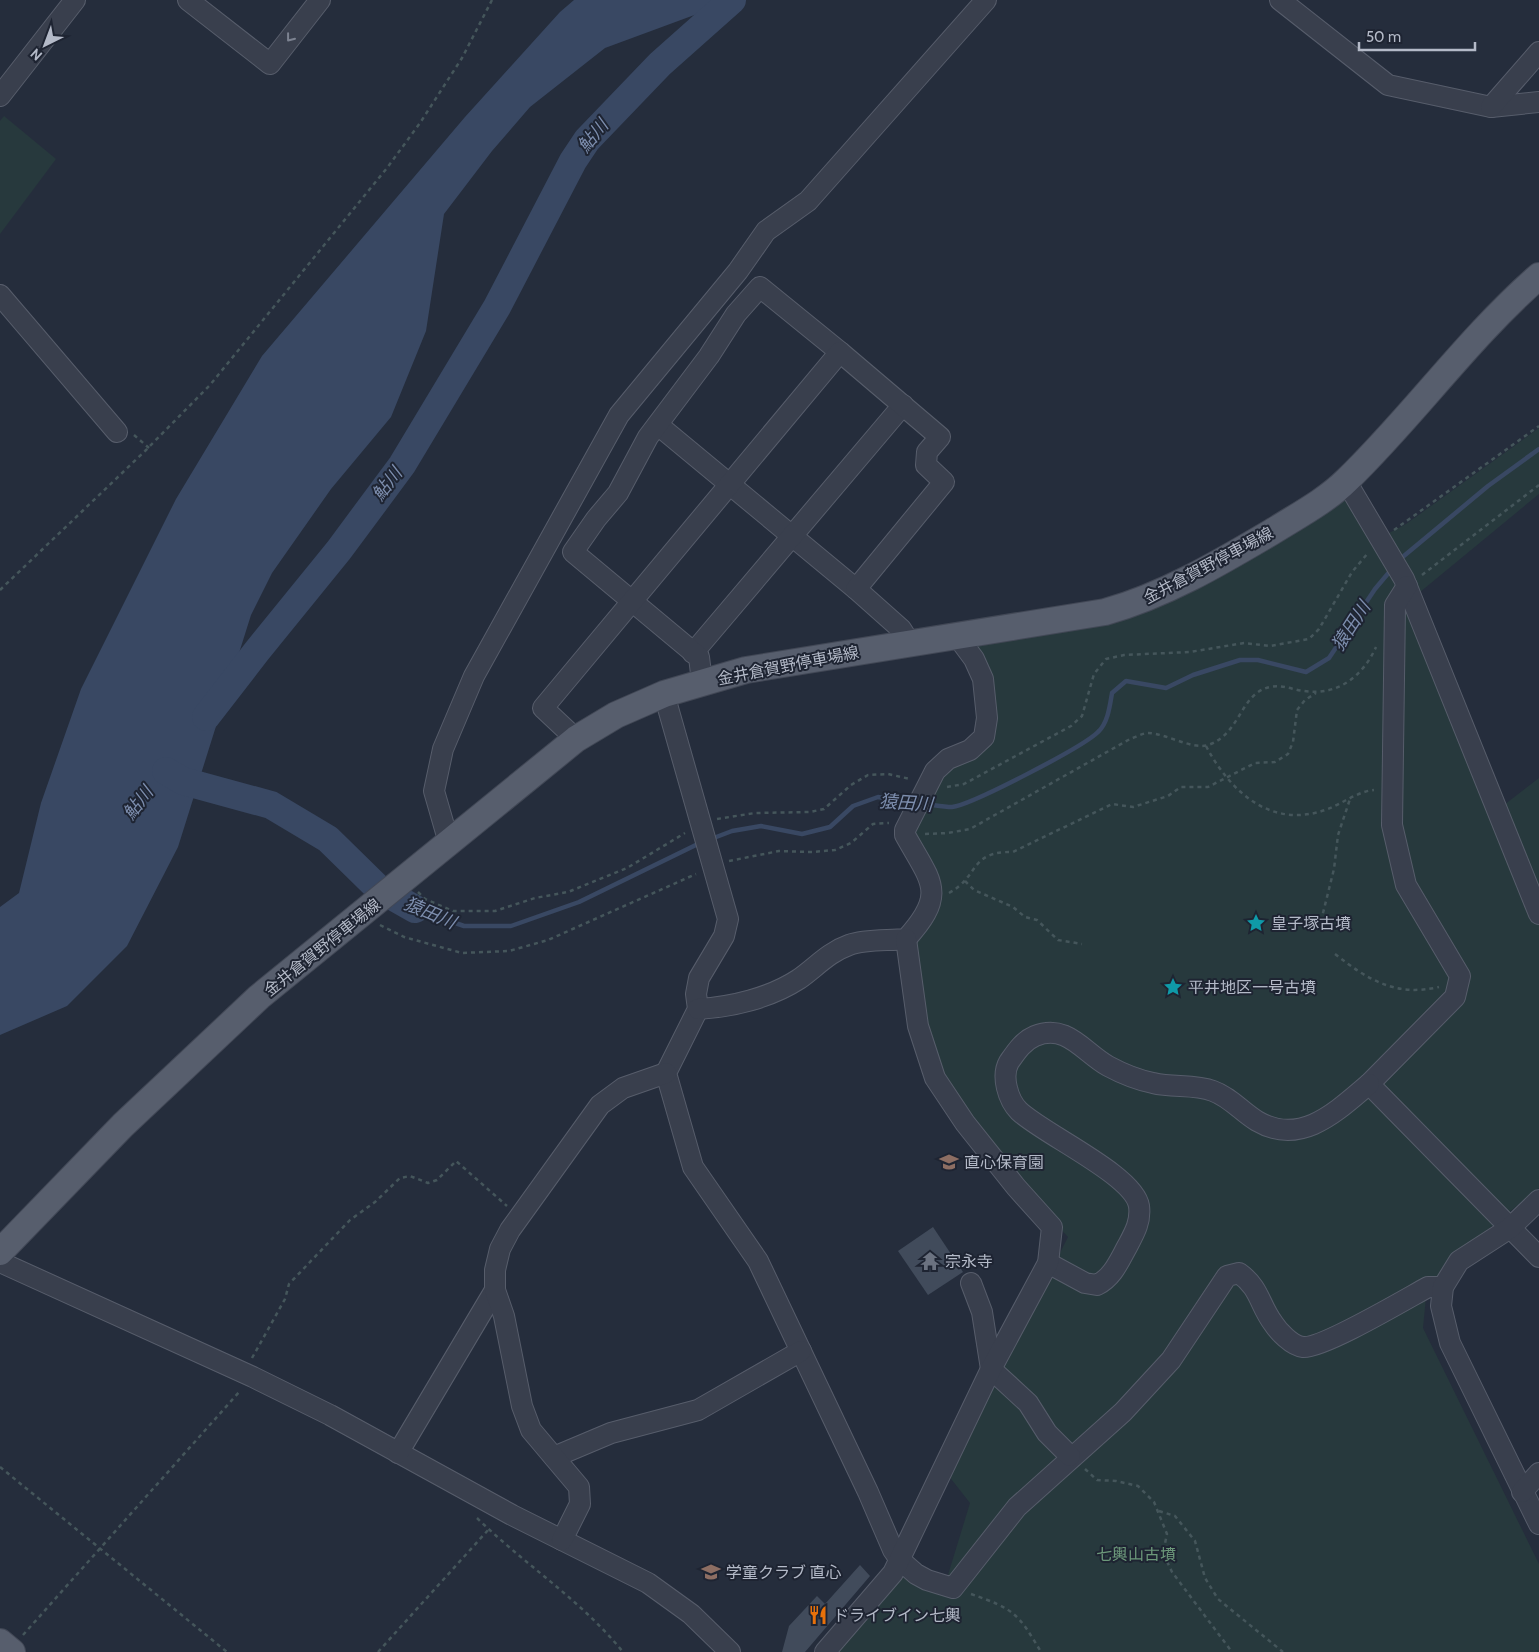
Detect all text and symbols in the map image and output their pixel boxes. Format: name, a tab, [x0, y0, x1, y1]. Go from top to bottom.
north arrow	[20, 20, 70, 70]
scale bar	[1359, 20, 1475, 52]
text: 50 m	[1366, 28, 1401, 46]
one-way arrow	[287, 32, 296, 42]
text: N	[27, 45, 46, 65]
water label: 鮎川	[573, 114, 614, 157]
water label: 鮎川	[367, 461, 408, 505]
street label: 金井倉賀野停車場線	[1140, 523, 1276, 608]
water label: 猿田川	[1327, 596, 1376, 655]
street label: 金井倉賀野停車場線	[716, 642, 861, 689]
water label: 鮎川	[118, 780, 159, 824]
water label: 猿田川	[878, 790, 936, 816]
water label: 猿田川	[401, 892, 461, 934]
street label: 金井倉賀野停車場線	[260, 895, 384, 1000]
place icon: 皇子塚古墳	[1245, 912, 1267, 934]
place label: 皇子塚古墳	[1271, 914, 1351, 933]
place icon: 平井地区一号古墳	[1162, 976, 1184, 998]
place label: 平井地区一号古墳	[1188, 978, 1316, 997]
school or university icon: 直心保育園	[938, 1151, 960, 1173]
place label: 直心保育園	[964, 1153, 1044, 1172]
temple icon: 宗永寺	[919, 1250, 941, 1272]
place label: 宗永寺	[945, 1252, 993, 1271]
park label: 七輿山古墳	[1096, 1545, 1176, 1564]
school or university icon: 学童クラブ 直心	[700, 1561, 722, 1583]
place label: 学童クラブ 直心	[726, 1563, 842, 1582]
restaurant icon: ドライブイン七輿	[807, 1604, 829, 1626]
place label: ドライブイン七輿	[833, 1606, 961, 1625]

